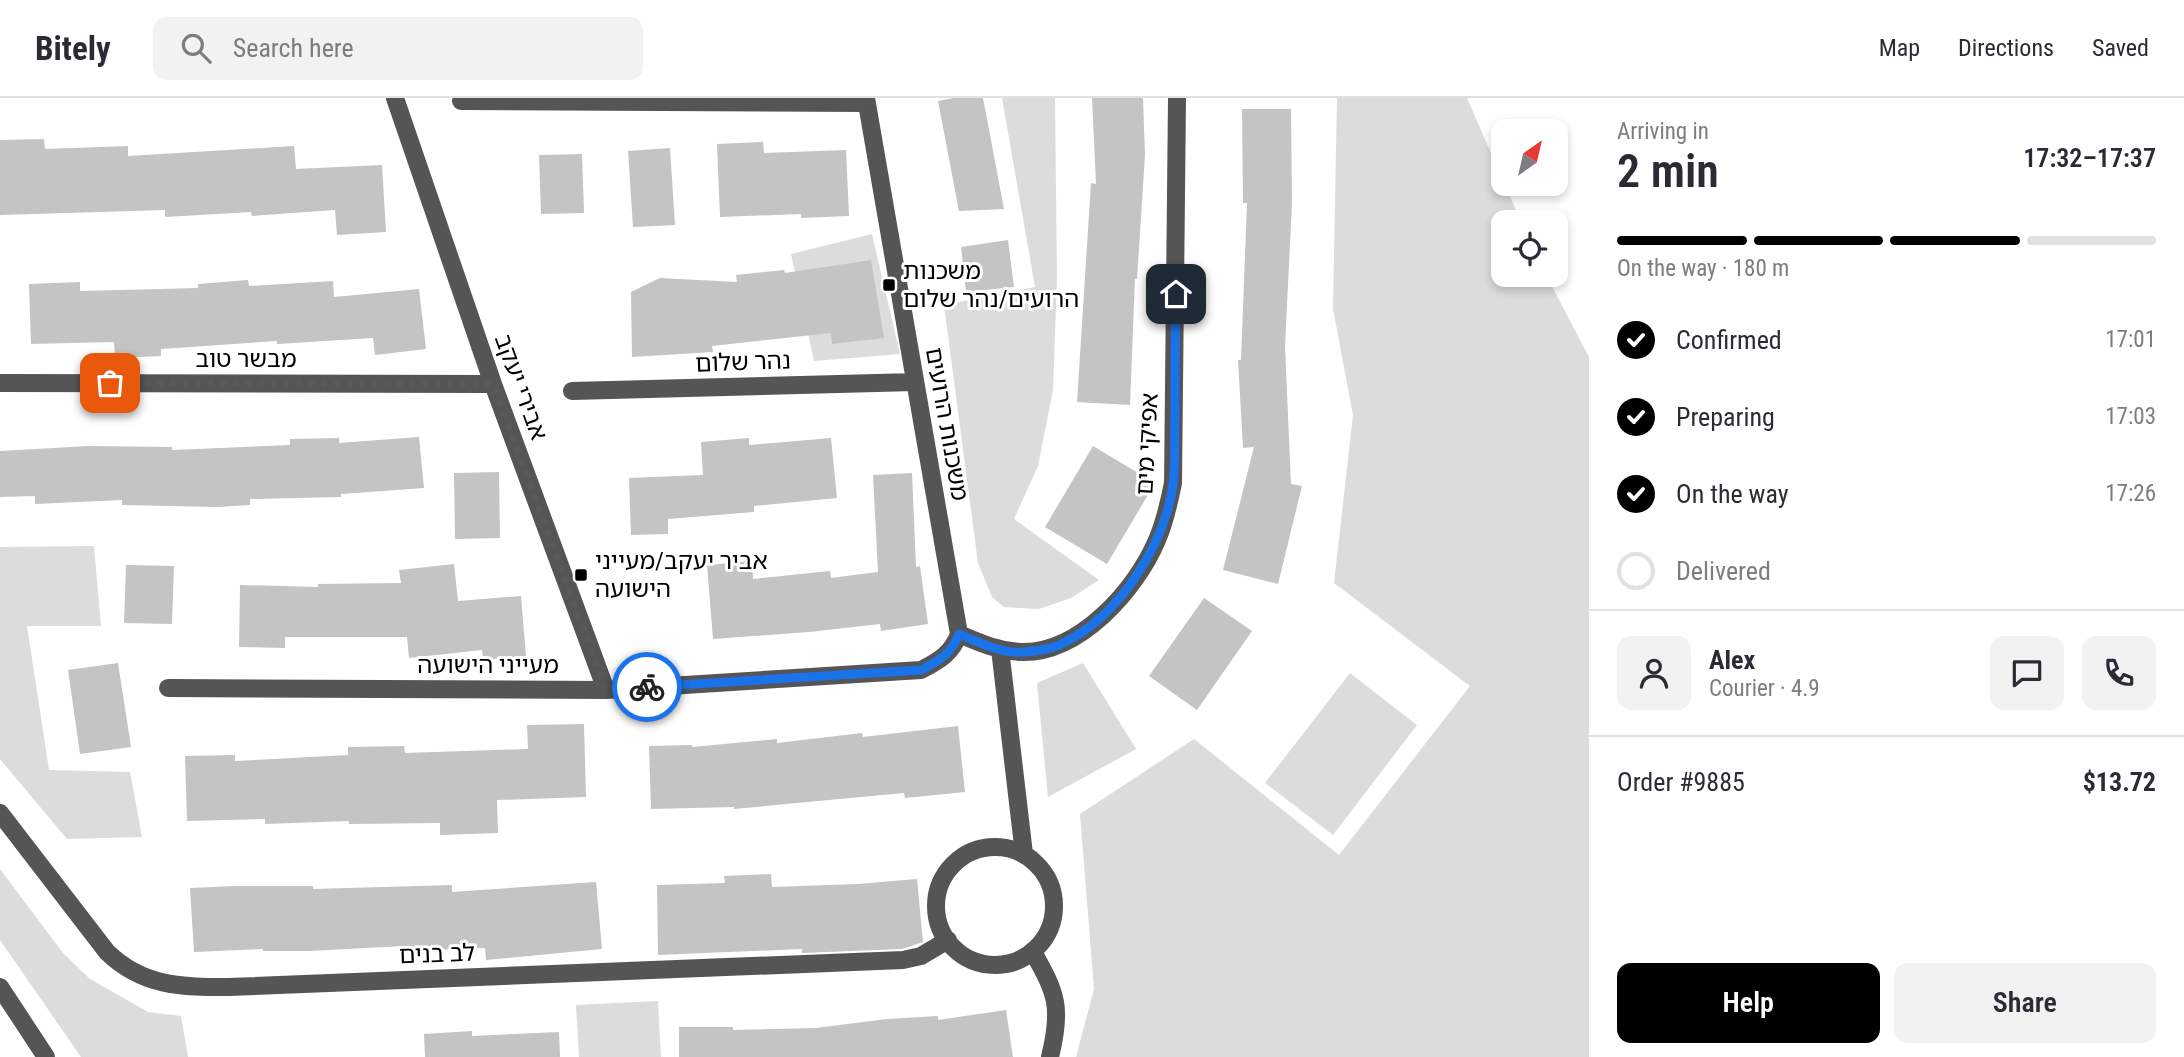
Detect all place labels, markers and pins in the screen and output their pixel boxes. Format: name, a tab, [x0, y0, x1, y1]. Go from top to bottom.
place label: משכנות הרועים/נהר שלום	[903, 257, 1079, 313]
pin	[1146, 264, 1206, 324]
marker: משכנות הרועים/נהר שלום	[881, 277, 897, 293]
pin	[80, 353, 140, 413]
place label: אביר יעקב/מעייני הישועה	[595, 547, 768, 603]
marker: אביר יעקב/מעייני הישועה	[573, 567, 589, 583]

